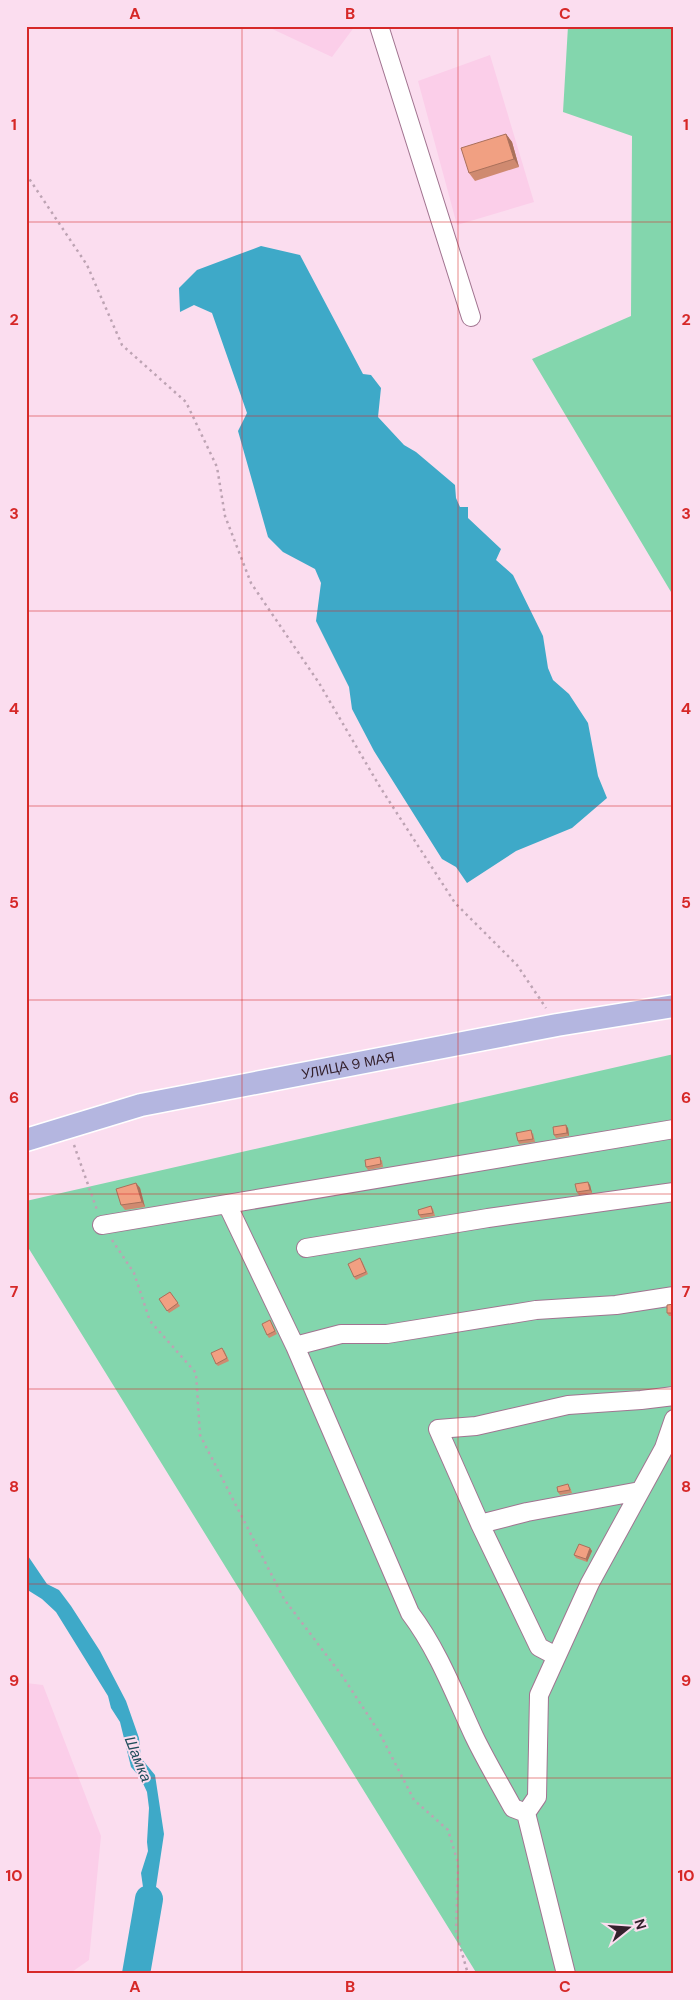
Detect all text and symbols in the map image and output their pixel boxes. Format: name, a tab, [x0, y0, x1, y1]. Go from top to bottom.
text: A	[129, 3, 141, 24]
text: B	[345, 3, 355, 24]
text: C	[559, 3, 571, 24]
text: 1	[11, 114, 17, 135]
text: 1	[683, 114, 689, 135]
text: 2	[9, 309, 19, 330]
text: 2	[681, 309, 691, 330]
text: 3	[9, 503, 19, 524]
text: 3	[681, 503, 691, 524]
text: 4	[9, 698, 19, 719]
text: 4	[681, 698, 691, 719]
text: 5	[9, 892, 19, 913]
text: 5	[681, 892, 691, 913]
street label: УЛИЦА 9 МАЯ	[300, 1047, 396, 1083]
text: 6	[9, 1087, 19, 1108]
text: 6	[681, 1087, 691, 1108]
text: 7	[10, 1281, 19, 1302]
text: 7	[682, 1281, 691, 1302]
text: 8	[9, 1476, 19, 1497]
text: 8	[681, 1476, 691, 1497]
text: 9	[9, 1670, 19, 1691]
text: 9	[681, 1670, 691, 1691]
water label: Шамка	[120, 1733, 156, 1785]
text: 10	[5, 1865, 23, 1886]
text: 10	[677, 1865, 695, 1886]
north arrow	[602, 1902, 652, 1952]
text: N	[630, 1917, 651, 1932]
text: A	[129, 1976, 141, 1997]
text: B	[345, 1976, 355, 1997]
text: C	[559, 1976, 571, 1997]

